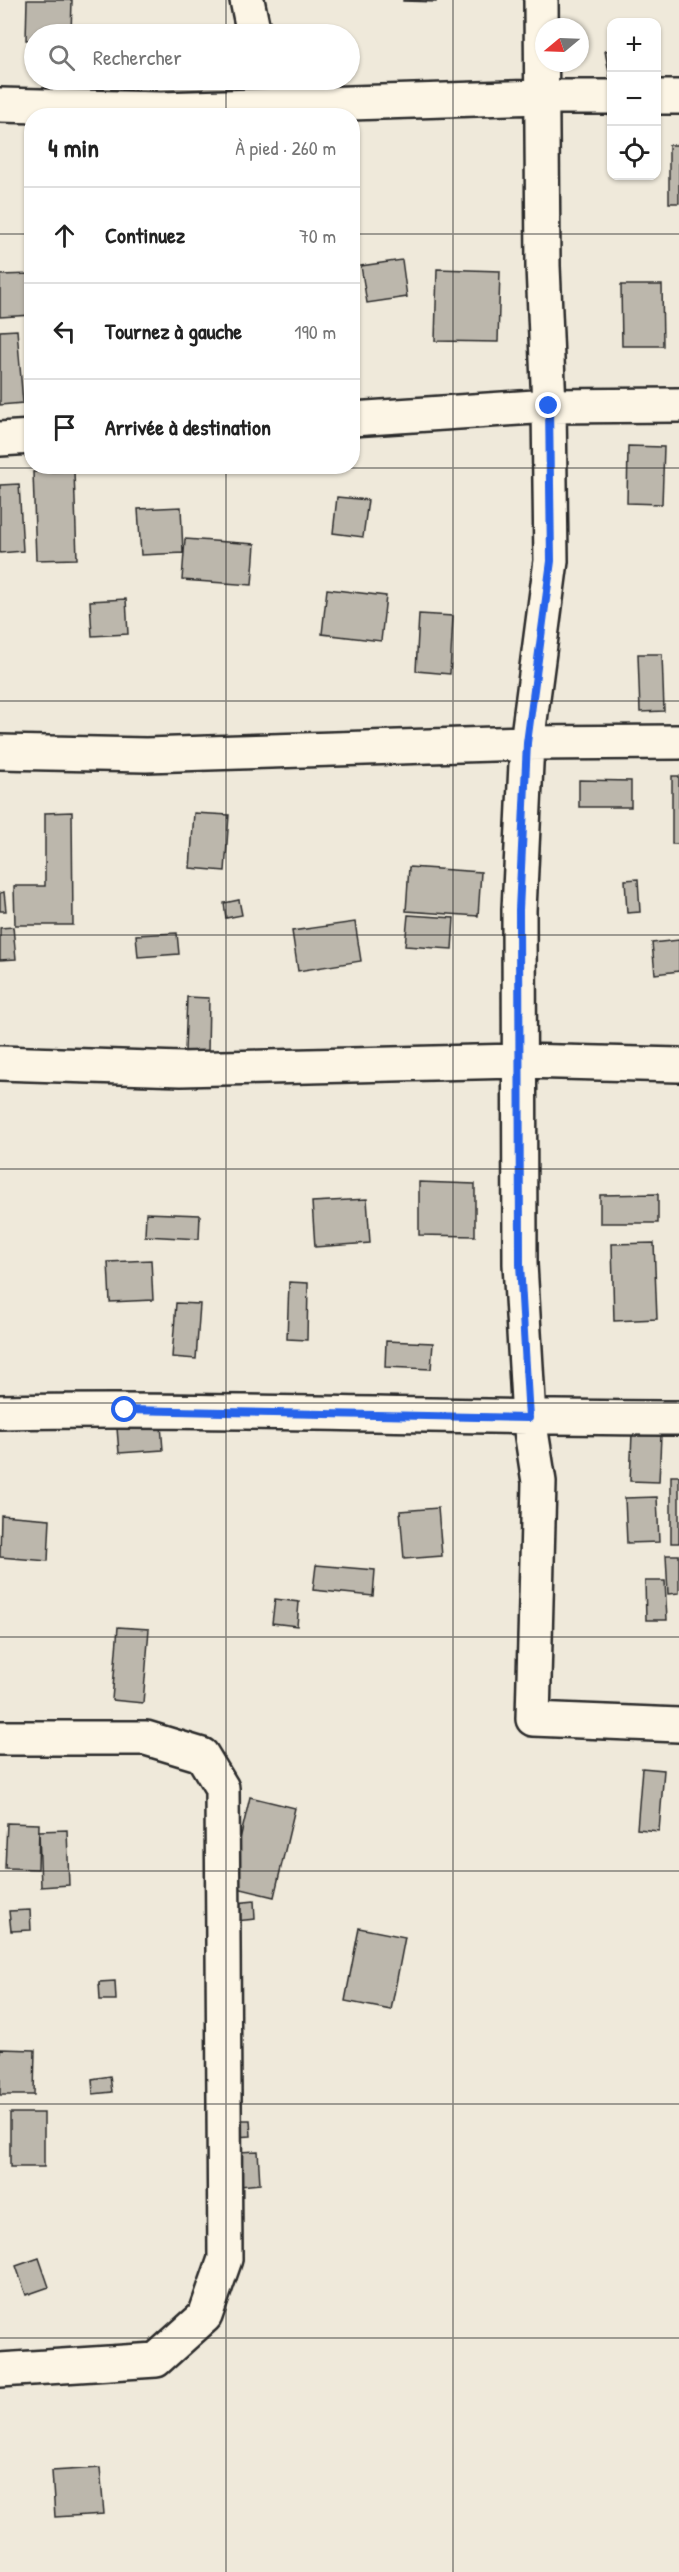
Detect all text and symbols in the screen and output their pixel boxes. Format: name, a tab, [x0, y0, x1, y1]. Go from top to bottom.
north arrow	[535, 18, 589, 72]
map controls	[607, 18, 661, 180]
button: +	[607, 18, 661, 72]
search box	[24, 24, 360, 90]
icon: search	[45, 41, 78, 74]
text: Rechercher	[93, 42, 182, 72]
button: −	[607, 72, 661, 126]
button: locate	[607, 126, 661, 180]
text: 4 min	[48, 130, 99, 165]
text: À pied · 260 m	[235, 134, 336, 161]
icon: ahead	[48, 219, 81, 252]
text: Continuez	[105, 220, 185, 250]
text: 70 m	[299, 222, 336, 249]
icon: left	[48, 315, 81, 348]
text: Tournez à gauche	[105, 316, 242, 346]
text: 190 m	[294, 318, 336, 345]
route end	[535, 392, 561, 418]
icon: arrive	[48, 411, 81, 444]
text: Arrivée à destination	[105, 412, 271, 442]
route start	[111, 1396, 137, 1422]

